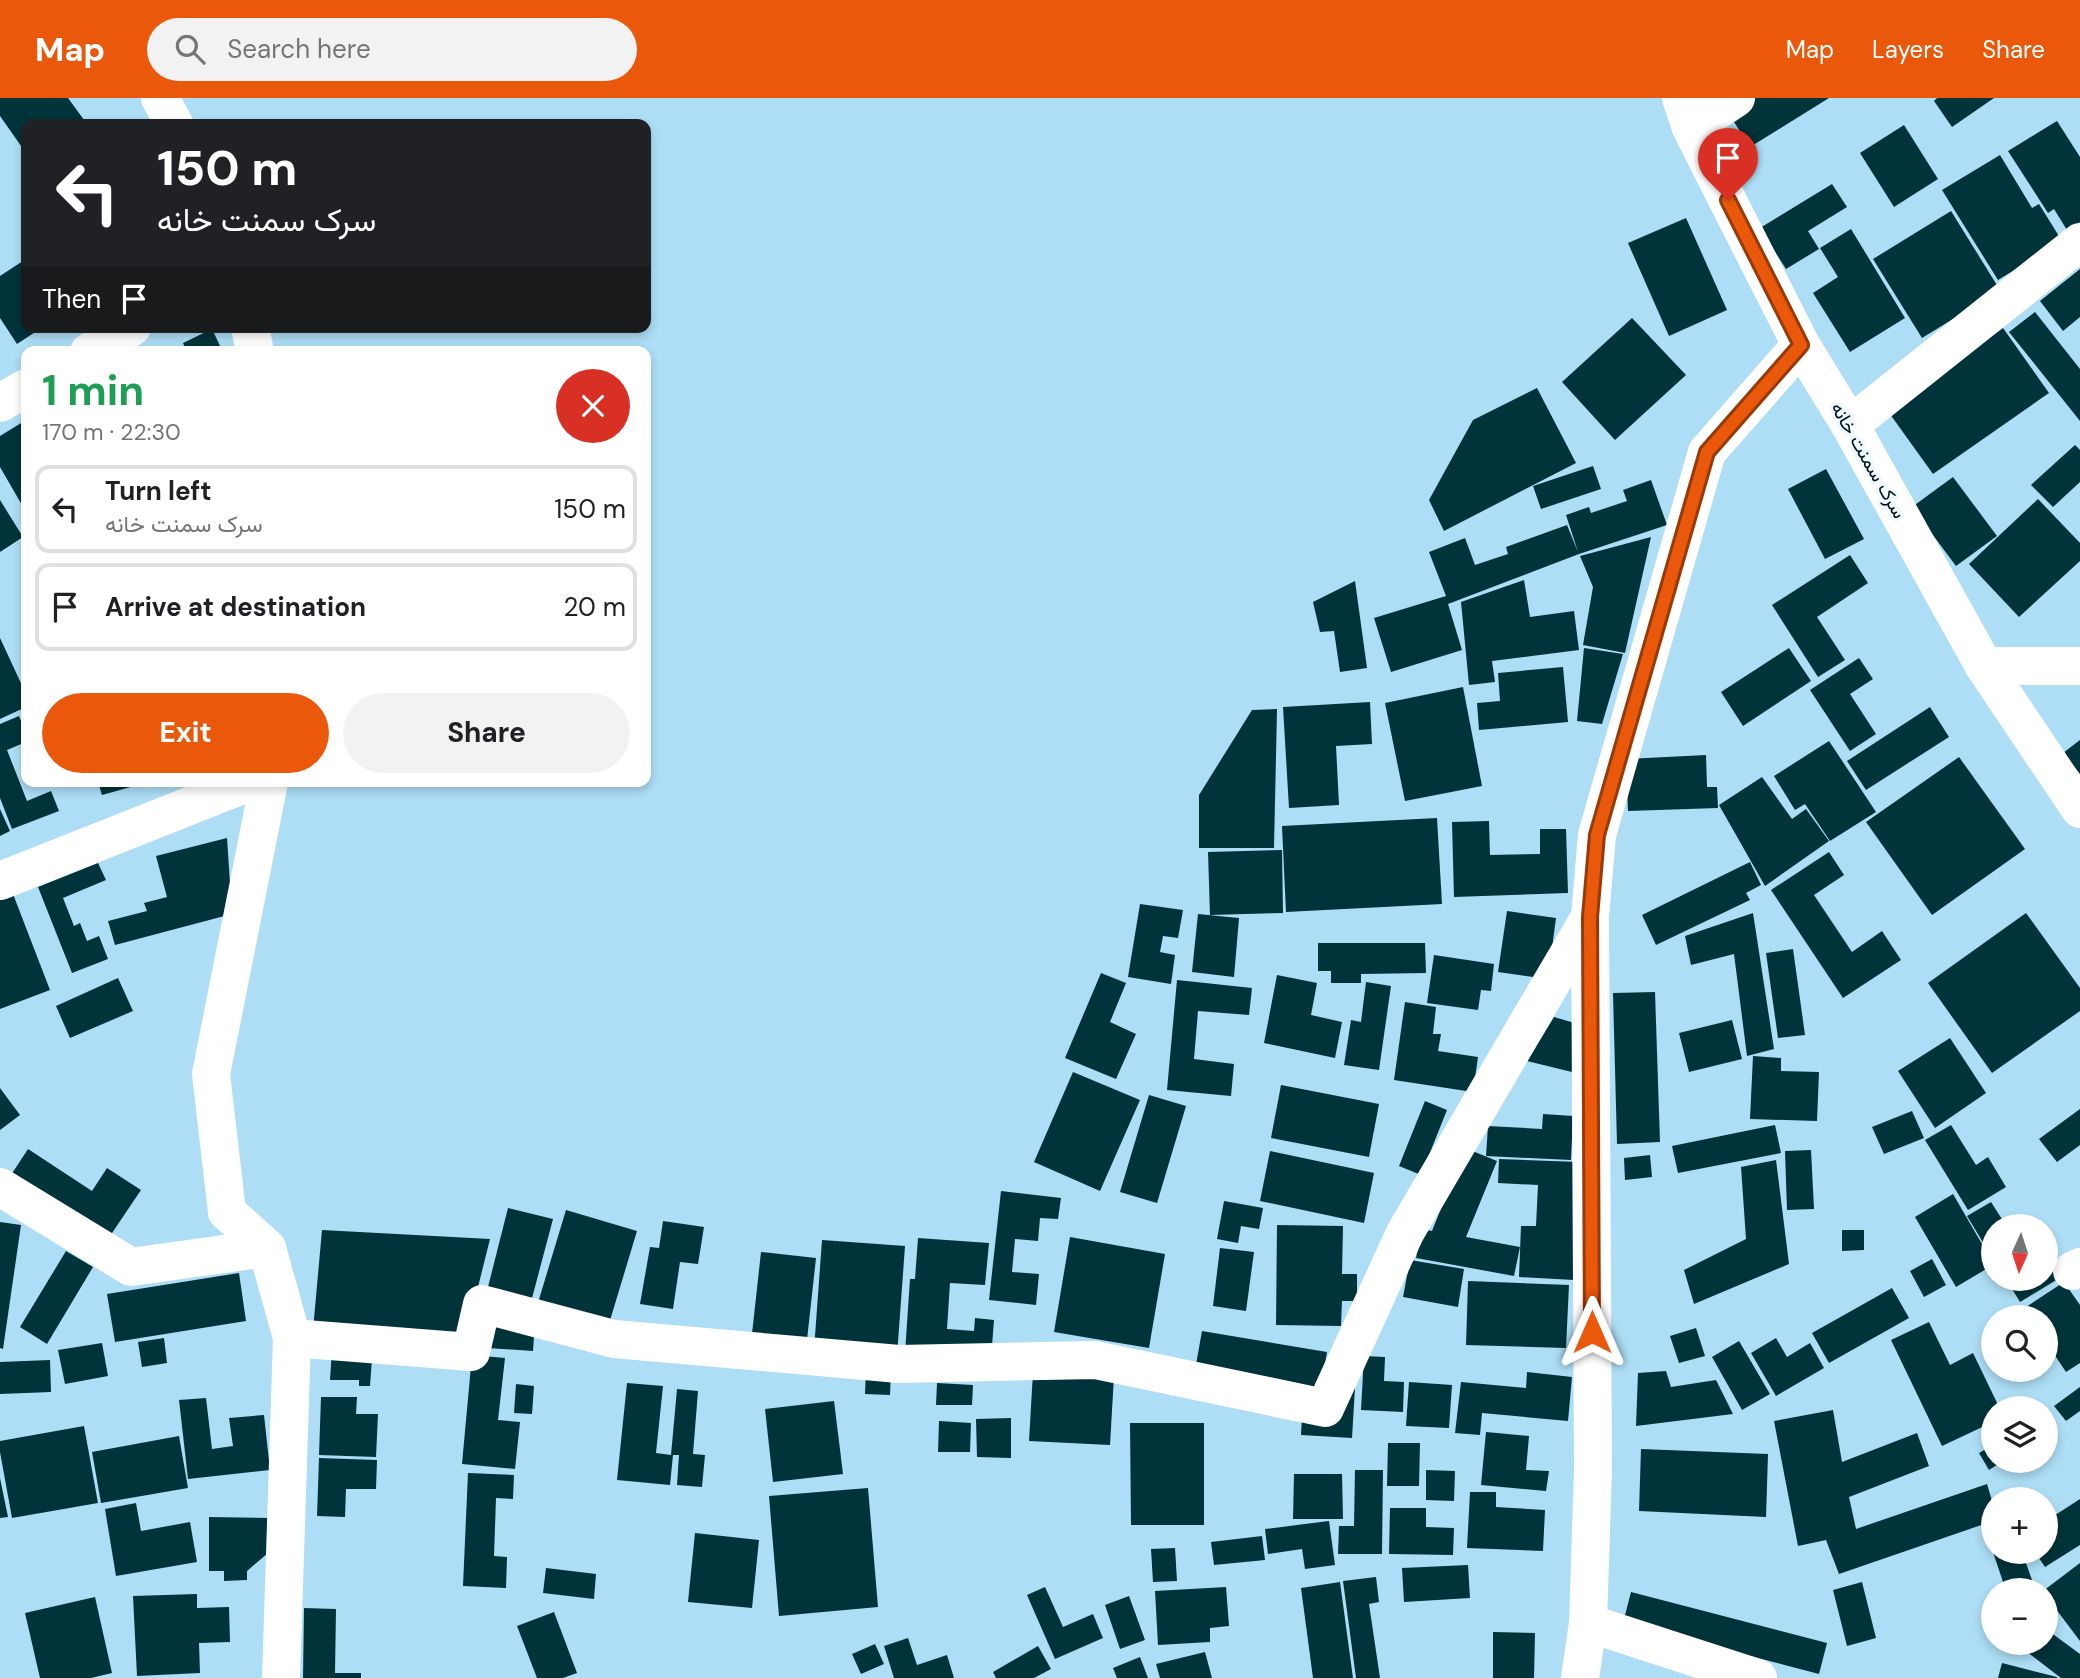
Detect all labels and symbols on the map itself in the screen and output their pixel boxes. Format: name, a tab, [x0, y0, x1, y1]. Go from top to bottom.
pin	[1698, 128, 1758, 200]
street label: سرک سمنت خانه	[1825, 398, 1912, 523]
north arrow	[1981, 1214, 2058, 1292]
position arrow	[1555, 1295, 1629, 1369]

